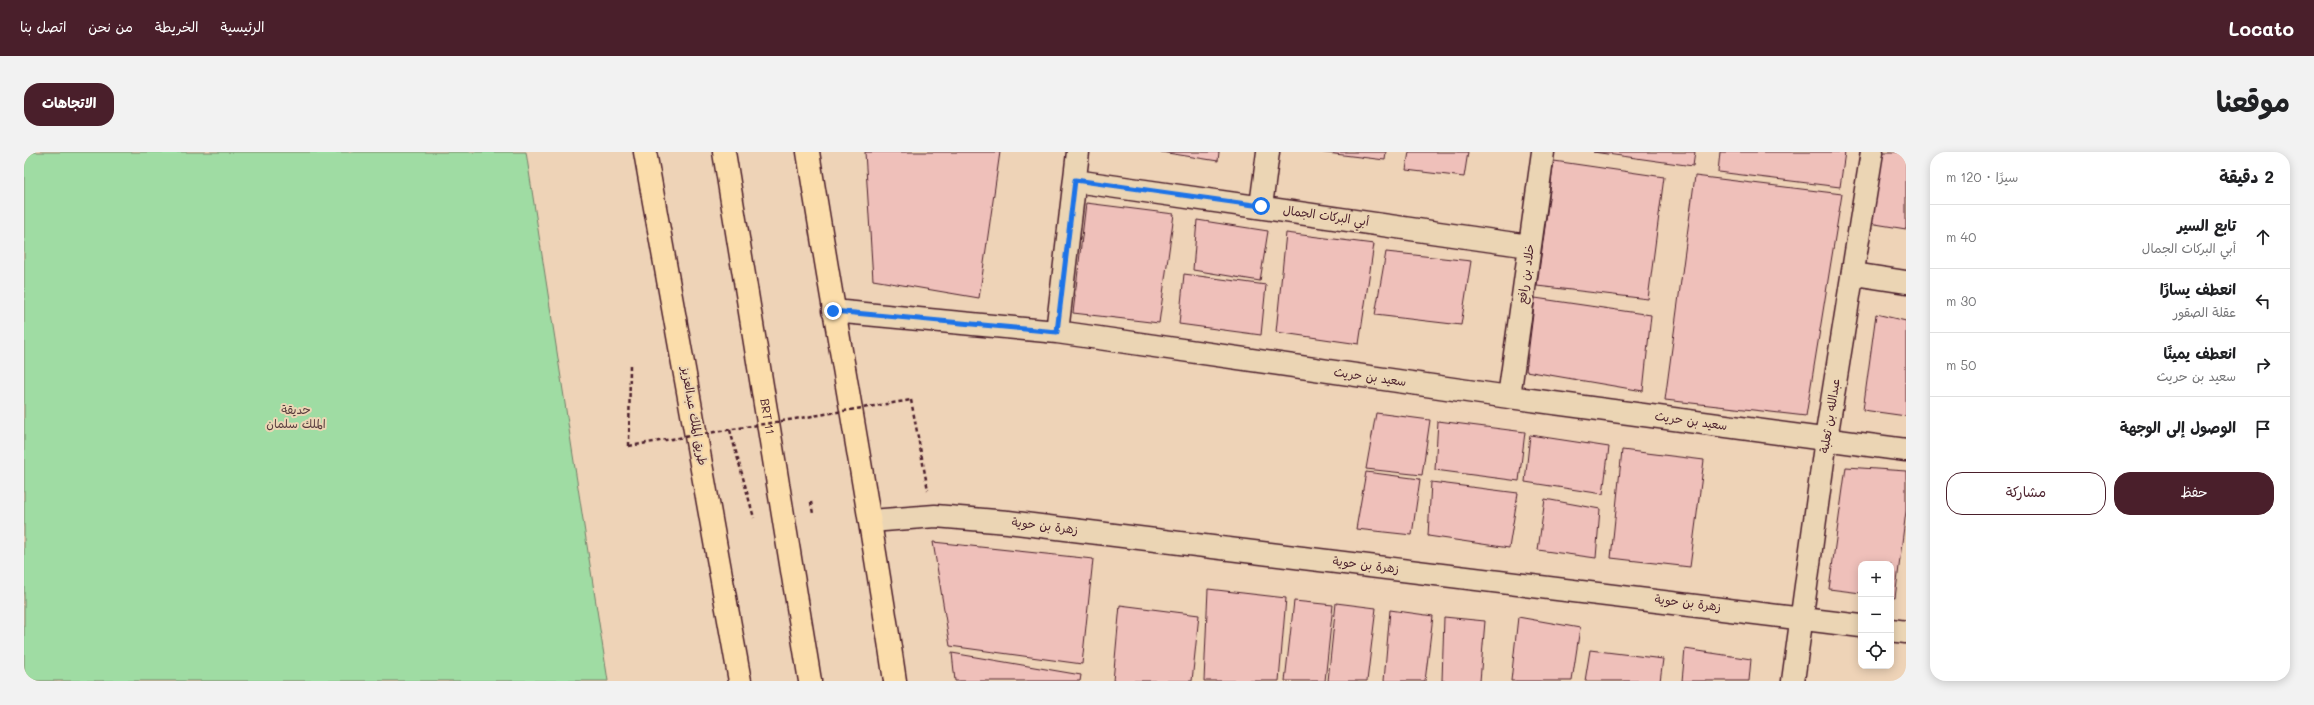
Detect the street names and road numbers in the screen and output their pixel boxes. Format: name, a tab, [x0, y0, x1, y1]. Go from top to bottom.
street label: أبي البركات الجمال	[1281, 201, 1370, 233]
street label: خلاد بن رافع	[1513, 243, 1539, 305]
street label: سعيد بن حريث	[1333, 363, 1408, 390]
street label: طريق الملك عبدالعزيز	[677, 364, 712, 467]
street label: عبدالله بن ثعلبة	[1815, 377, 1844, 454]
street label: BRT 11	[757, 397, 779, 436]
street label: سعيد بن حريث	[1654, 407, 1729, 434]
street label: زهرة بن حوية	[1011, 513, 1079, 538]
street label: زهرة بن حوية	[1332, 552, 1400, 577]
street label: زهرة بن حوية	[1654, 590, 1722, 615]

